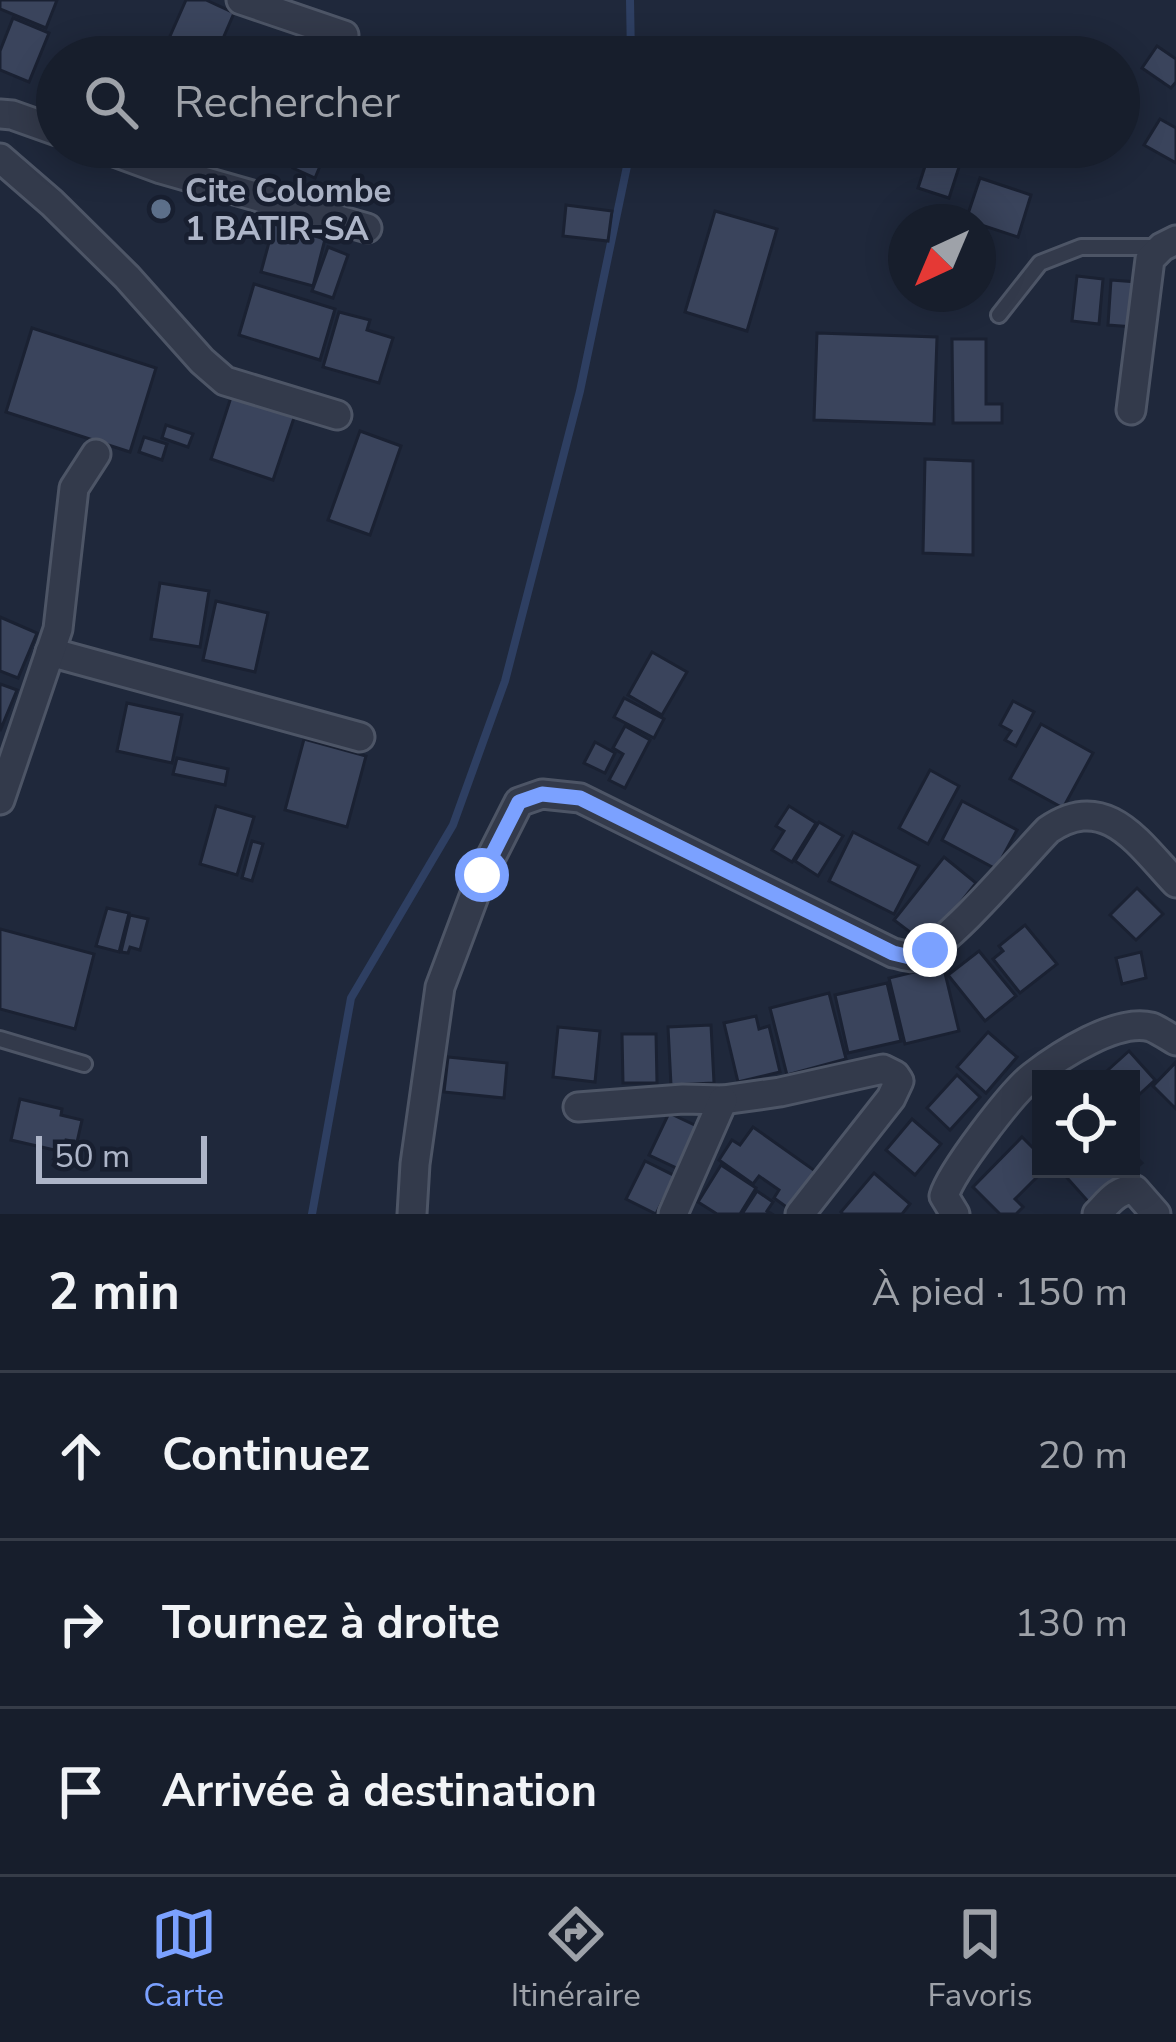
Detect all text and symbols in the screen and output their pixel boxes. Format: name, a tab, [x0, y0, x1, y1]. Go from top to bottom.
search box	[36, 36, 1140, 168]
icon: search	[78, 69, 144, 135]
text: Rechercher	[174, 72, 400, 133]
place label: Cite Colombe 1 BATIR-SA	[185, 169, 391, 252]
marker: Cite Colombe 1 BATIR-SA	[148, 196, 174, 222]
north arrow	[888, 204, 996, 312]
route start	[455, 848, 509, 902]
route end	[903, 923, 957, 977]
map controls	[1032, 1070, 1140, 1178]
button: locate	[1032, 1070, 1140, 1178]
scale bar	[36, 1130, 207, 1183]
text: 50 m	[54, 1134, 130, 1179]
text: 2 min	[48, 1257, 180, 1327]
text: À pied · 150 m	[872, 1266, 1128, 1319]
icon: ahead	[48, 1423, 114, 1489]
text: Continuez	[162, 1425, 370, 1486]
text: 20 m	[1038, 1429, 1128, 1482]
icon: right	[48, 1591, 114, 1657]
text: Tournez à droite	[162, 1593, 500, 1654]
text: 130 m	[1014, 1597, 1128, 1650]
icon: arrive	[48, 1759, 114, 1825]
text: Arrivée à destination	[162, 1761, 597, 1822]
tab: Carte	[143, 1901, 224, 2018]
tab: Itinéraire	[511, 1901, 641, 2018]
tab: Favoris	[927, 1901, 1033, 2018]

